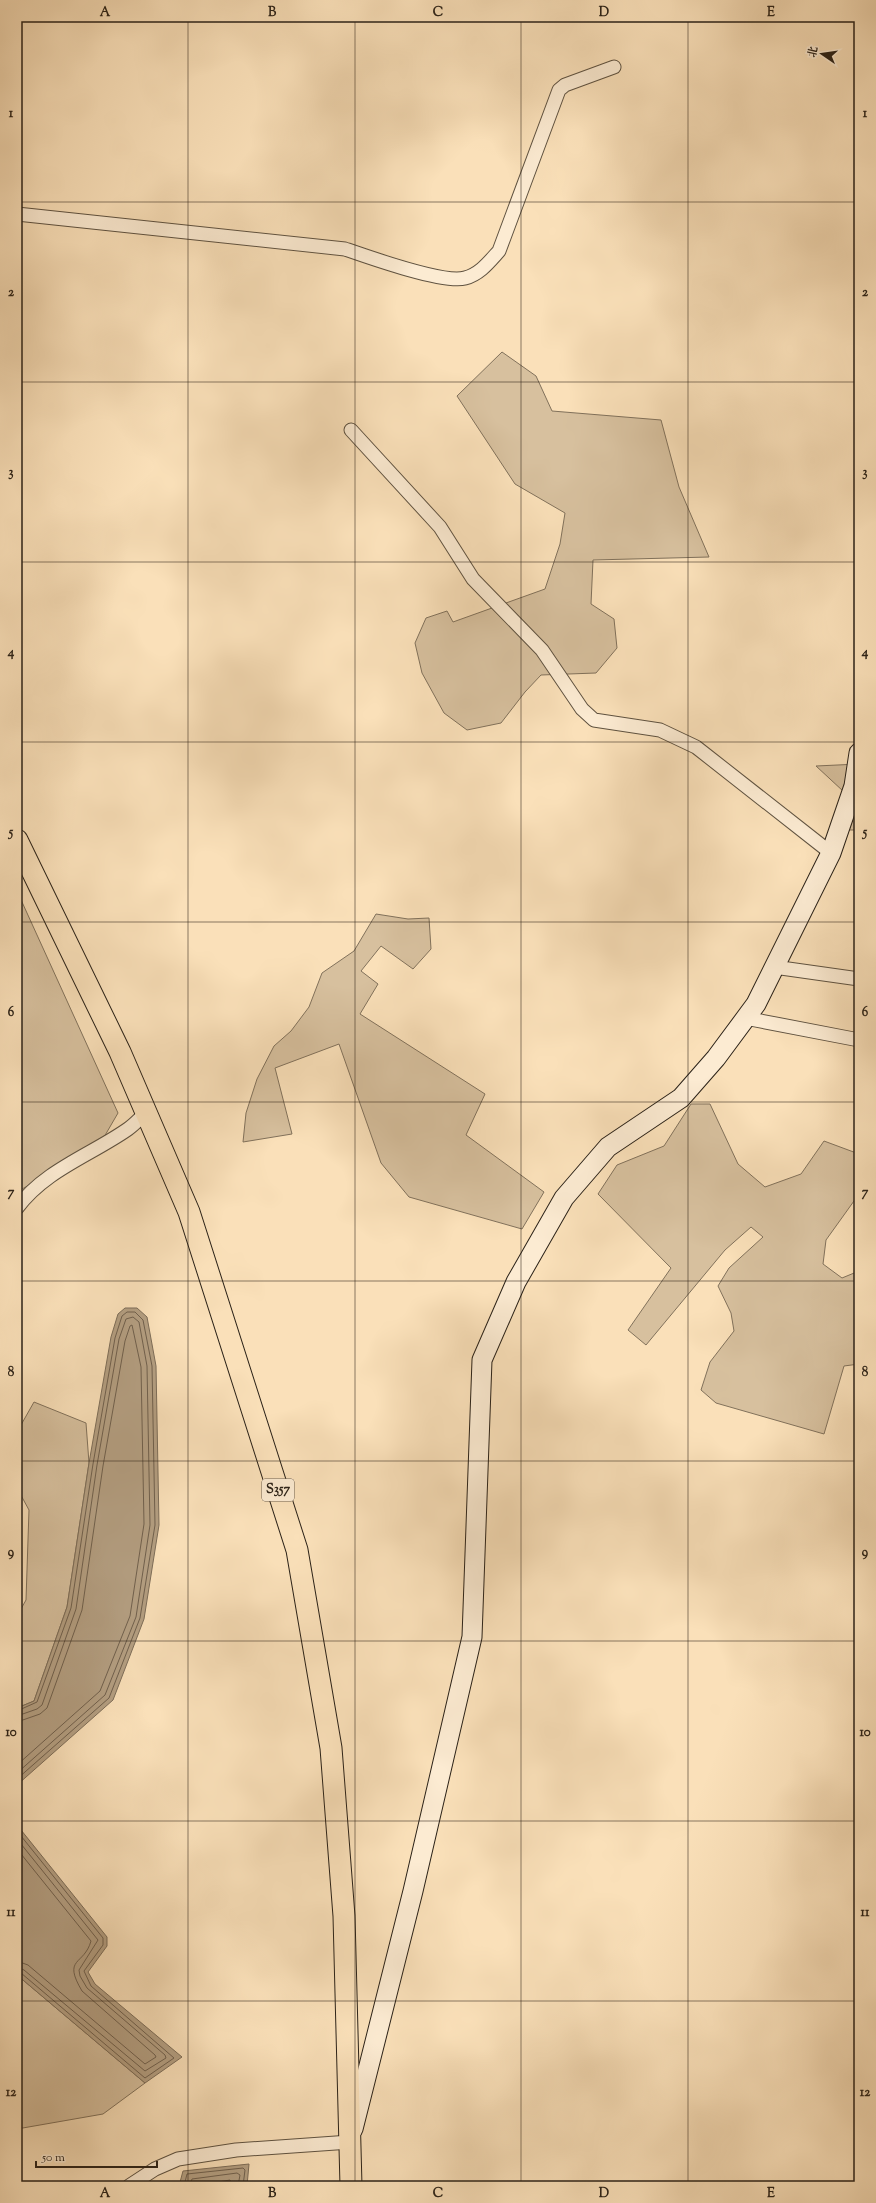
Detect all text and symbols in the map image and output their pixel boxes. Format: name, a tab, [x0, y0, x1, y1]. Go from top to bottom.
text: A	[100, 4, 111, 22]
text: B	[268, 4, 277, 22]
text: C	[433, 4, 443, 22]
text: D	[599, 4, 609, 22]
text: E	[767, 4, 775, 22]
north arrow	[802, 34, 842, 74]
text: 北	[804, 45, 822, 59]
text: 1	[9, 105, 14, 123]
text: 1	[863, 105, 868, 123]
text: 2	[8, 284, 15, 302]
text: 2	[862, 284, 869, 302]
text: 3	[8, 464, 14, 482]
text: 3	[862, 464, 868, 482]
text: 4	[7, 644, 15, 662]
text: 4	[861, 644, 869, 662]
text: 5	[8, 824, 14, 842]
text: 5	[862, 824, 868, 842]
text: 6	[8, 1004, 15, 1022]
text: 6	[862, 1004, 869, 1022]
text: 7	[8, 1184, 15, 1202]
text: 7	[862, 1184, 869, 1202]
text: 8	[8, 1364, 15, 1382]
text: 8	[862, 1364, 869, 1382]
road number: S357	[262, 1479, 294, 1501]
text: 9	[8, 1544, 15, 1562]
text: 9	[862, 1544, 869, 1562]
text: 10	[5, 1724, 17, 1742]
text: 10	[859, 1724, 871, 1742]
text: 11	[7, 1904, 16, 1922]
text: 11	[861, 1904, 870, 1922]
text: 12	[6, 2084, 17, 2102]
text: 12	[860, 2084, 871, 2102]
scale bar	[36, 2143, 157, 2169]
text: 50 m	[41, 2149, 65, 2167]
text: A	[100, 2185, 111, 2203]
text: B	[268, 2185, 277, 2203]
text: C	[433, 2185, 443, 2203]
text: D	[599, 2185, 609, 2203]
text: E	[767, 2185, 775, 2203]

